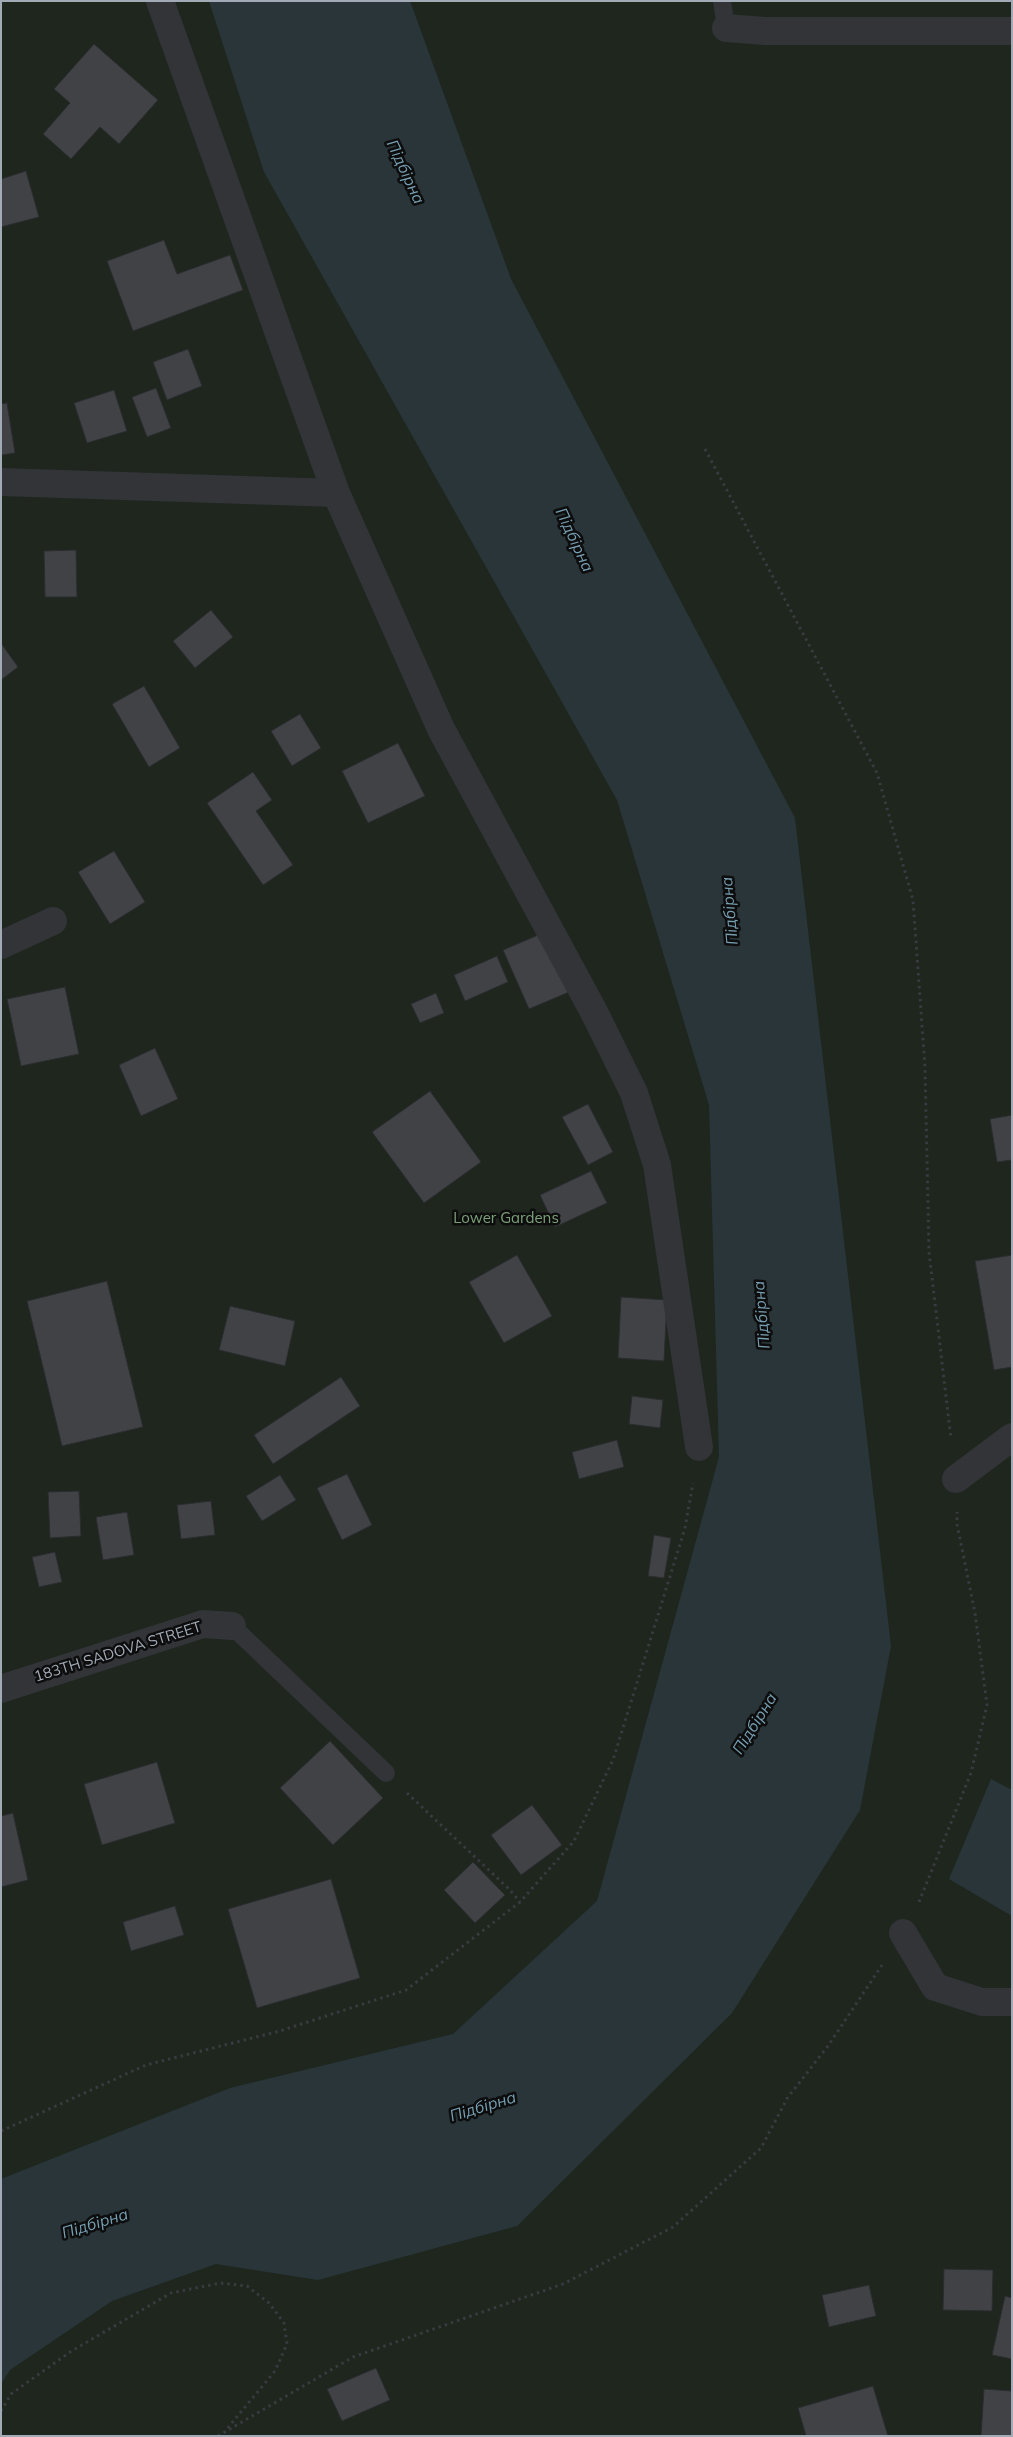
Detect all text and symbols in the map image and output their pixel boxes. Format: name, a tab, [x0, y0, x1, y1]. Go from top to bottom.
water label: Підбірна	[382, 137, 428, 207]
water label: Підбірна	[551, 505, 597, 575]
water label: Підбірна	[717, 876, 743, 946]
park label: Lower Gardens	[453, 1209, 559, 1227]
water label: Підбірна	[749, 1280, 775, 1350]
street label: 183TH SADOVA STREET	[32, 1618, 204, 1686]
water label: Підбірна	[729, 1690, 781, 1758]
water label: Підбірна	[448, 2088, 518, 2126]
water label: Підбірна	[60, 2205, 130, 2243]

